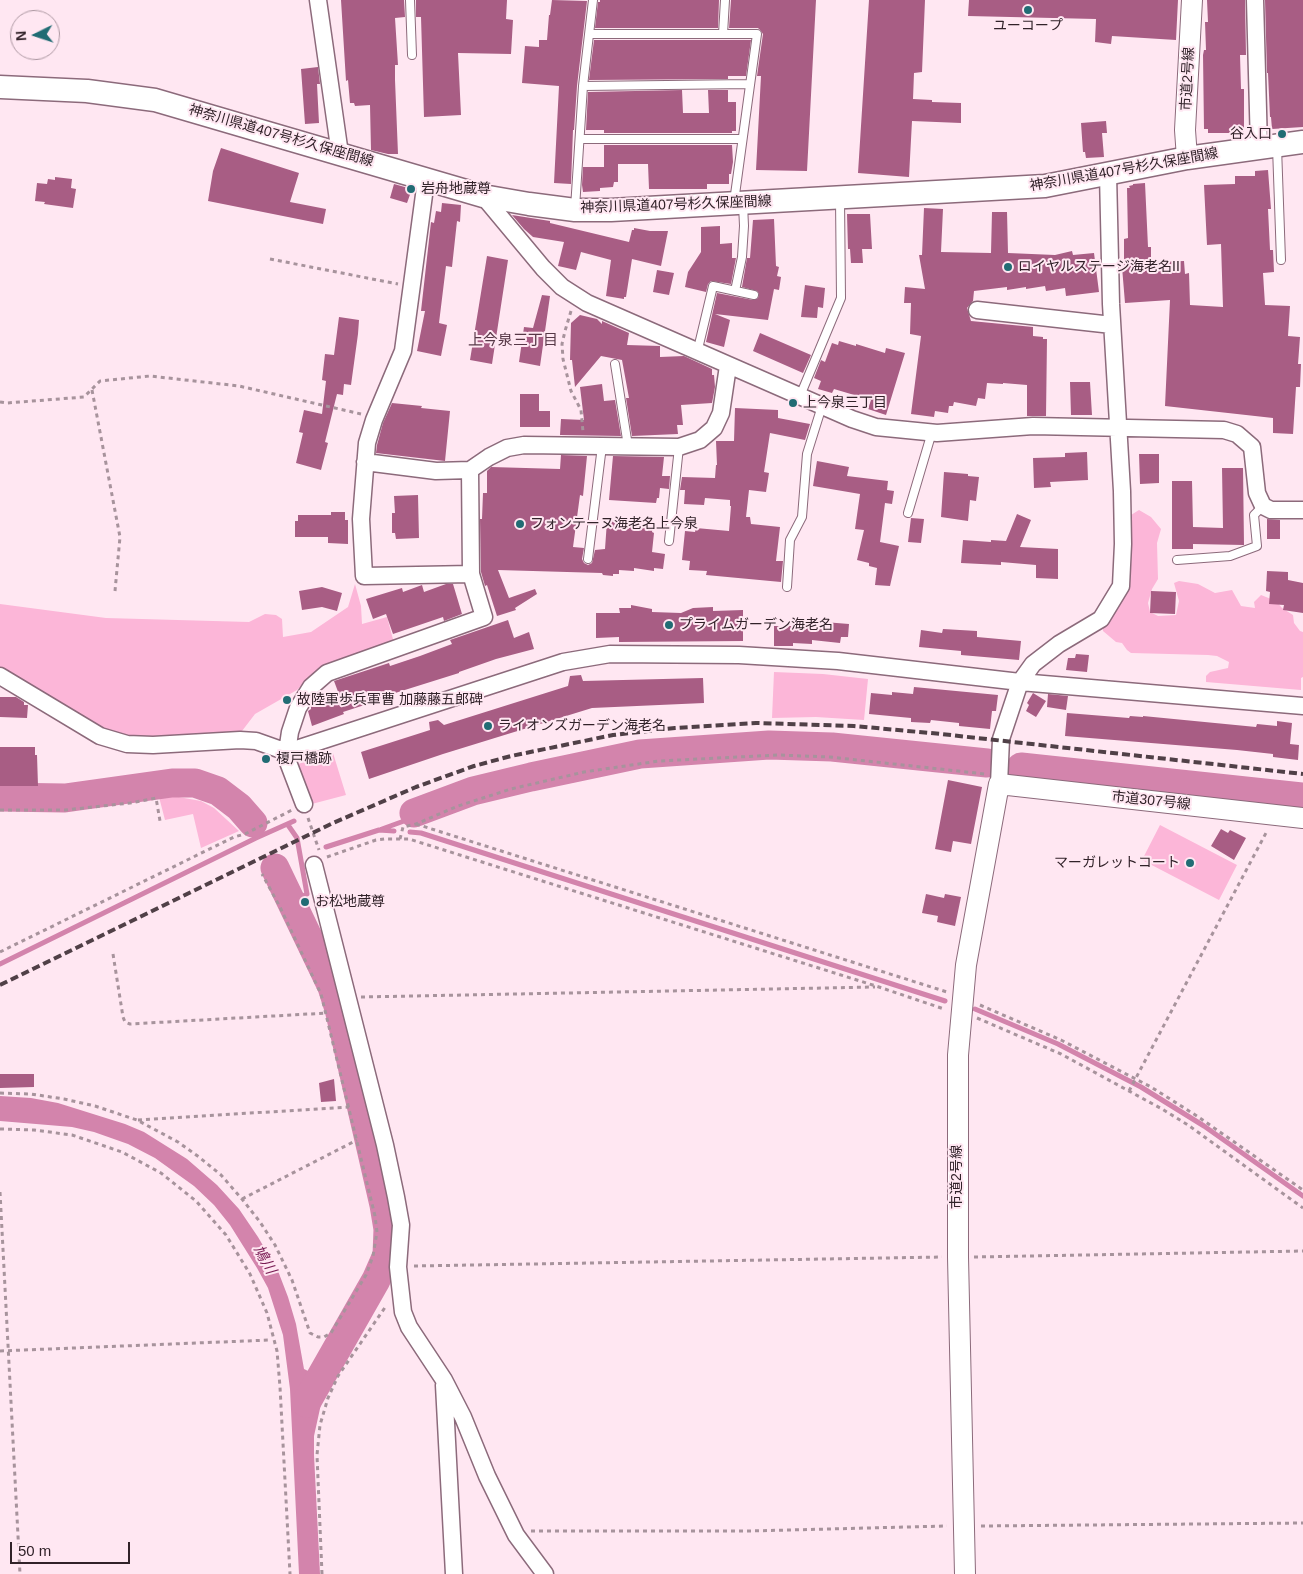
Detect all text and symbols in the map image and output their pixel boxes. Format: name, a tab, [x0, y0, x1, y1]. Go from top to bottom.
marker: ユーコープ	[1022, 4, 1034, 16]
north arrow	[10, 10, 60, 60]
place label: ユーコープ	[993, 18, 1063, 34]
text: N	[13, 30, 29, 42]
street label: 市道2号線	[1178, 47, 1198, 111]
street label: 神奈川県道407号杉久保座間線	[187, 102, 375, 170]
place label: 谷入口	[1230, 126, 1272, 142]
marker: 谷入口	[1276, 128, 1288, 140]
street label: 神奈川県道407号杉久保座間線	[1028, 145, 1220, 195]
place label: 岩舟地蔵尊	[421, 181, 491, 197]
marker: 岩舟地蔵尊	[405, 183, 417, 195]
street label: 神奈川県道407号杉久保座間線	[580, 193, 772, 217]
place label: ロイヤルステージ海老名II	[1018, 259, 1180, 275]
marker: ロイヤルステージ海老名II	[1002, 261, 1014, 273]
district label: 上今泉三丁目	[468, 332, 558, 350]
place label: 上今泉三丁目	[803, 395, 887, 411]
marker: 上今泉三丁目	[787, 397, 799, 409]
place label: フォンテーヌ海老名上今泉	[530, 516, 698, 532]
marker: フォンテーヌ海老名上今泉	[514, 518, 526, 530]
place label: プライムガーデン海老名	[679, 617, 833, 633]
marker: プライムガーデン海老名	[663, 619, 675, 631]
place label: 故陸軍歩兵軍曹 加藤藤五郎碑	[297, 692, 483, 708]
marker: 故陸軍歩兵軍曹 加藤藤五郎碑	[281, 694, 293, 706]
place label: ライオンズガーデン海老名	[498, 718, 666, 734]
marker: ライオンズガーデン海老名	[482, 720, 494, 732]
place label: 榎戸橋跡	[276, 751, 332, 767]
marker: 榎戸橋跡	[260, 753, 272, 765]
street label: 市道307号線	[1111, 788, 1191, 814]
place label: マーガレットコート	[1054, 855, 1180, 871]
marker: マーガレットコート	[1184, 857, 1196, 869]
place label: お松地蔵尊	[315, 894, 385, 910]
marker: お松地蔵尊	[299, 896, 311, 908]
street label: 市道2号線	[949, 1145, 965, 1209]
water label: 鳩川	[249, 1243, 279, 1277]
scale bar	[12, 1532, 132, 1564]
text: 50 m	[18, 1542, 51, 1559]

